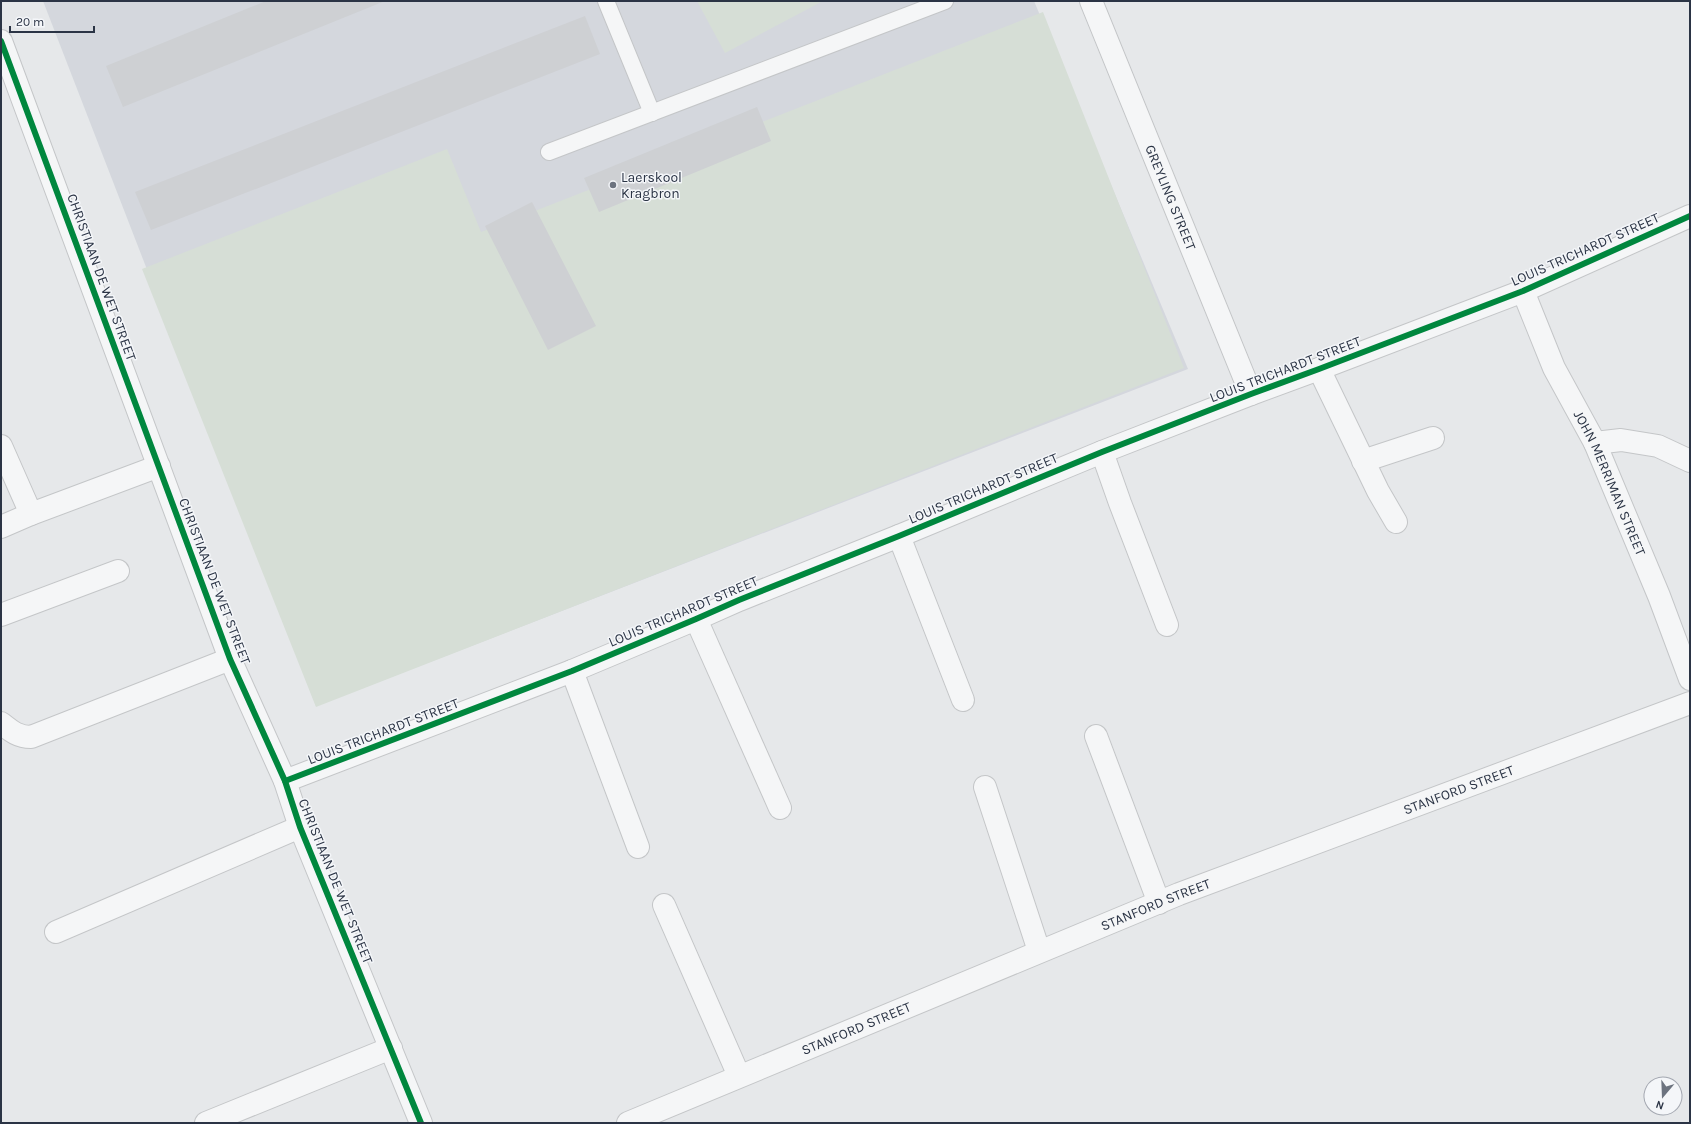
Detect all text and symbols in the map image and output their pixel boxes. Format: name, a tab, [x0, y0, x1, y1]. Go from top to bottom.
scale bar	[10, 8, 94, 34]
text: 20 m	[16, 15, 44, 29]
street label: GREYLING STREET	[1141, 142, 1200, 253]
place label: Laerskool Kragbron	[621, 169, 682, 202]
marker: Laerskool Kragbron	[608, 180, 618, 190]
street label: CHRISTIAAN DE WET STREET	[63, 191, 140, 363]
street label: LOUIS TRICHARDT STREET	[1508, 209, 1662, 290]
street label: LOUIS TRICHARDT STREET	[1207, 333, 1363, 406]
street label: JOHN MERRIMAN STREET	[1570, 407, 1649, 558]
street label: LOUIS TRICHARDT STREET	[906, 449, 1061, 528]
street label: CHRISTIAAN DE WET STREET	[175, 496, 254, 667]
street label: LOUIS TRICHARDT STREET	[606, 572, 761, 651]
street label: LOUIS TRICHARDT STREET	[305, 695, 461, 768]
street label: STANFORD STREET	[1401, 762, 1516, 818]
street label: CHRISTIAAN DE WET STREET	[295, 796, 377, 966]
street label: STANFORD STREET	[1098, 875, 1213, 935]
street label: STANFORD STREET	[799, 998, 914, 1059]
north arrow	[1643, 1076, 1683, 1116]
text: N	[1654, 1098, 1666, 1112]

